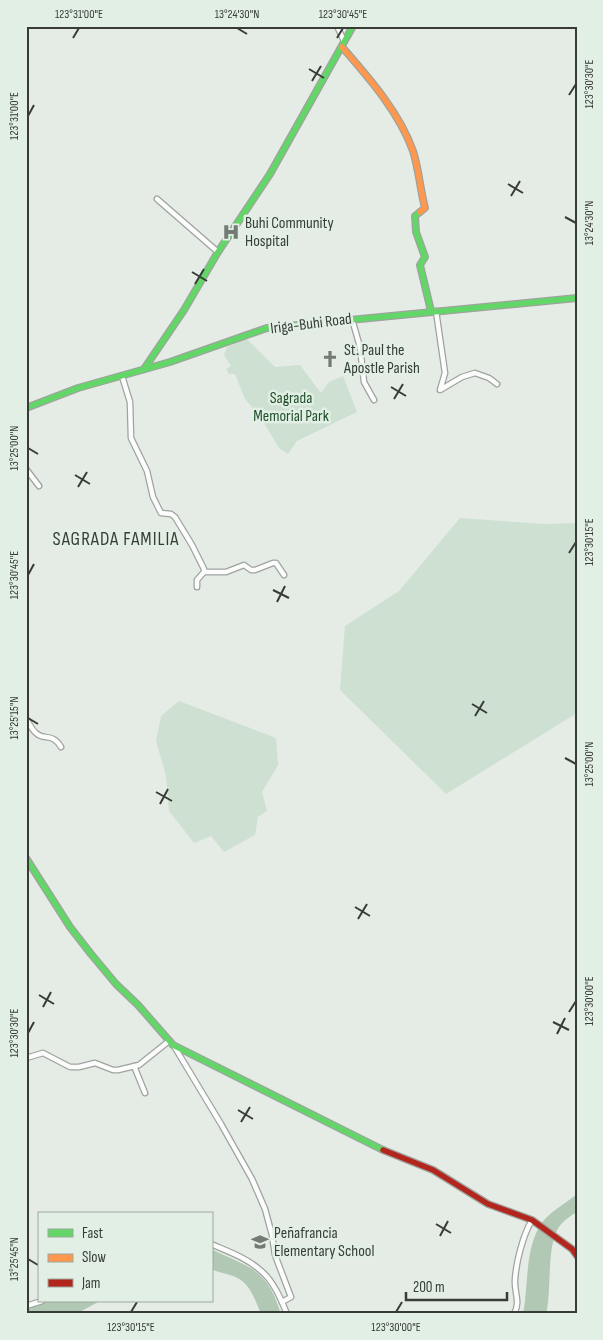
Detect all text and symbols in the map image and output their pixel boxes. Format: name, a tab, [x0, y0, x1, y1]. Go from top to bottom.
text: 123°31'00"E	[55, 7, 103, 22]
text: 13°24'30"N	[215, 7, 259, 22]
text: 123°30'45"E	[319, 7, 367, 22]
text: 123°30'30"E	[582, 59, 597, 109]
text: 123°31'00"E	[7, 92, 22, 140]
text: 13°24'30"N	[582, 201, 597, 245]
place label: Buhi Community Hospital	[245, 214, 334, 251]
hospital icon: Buhi Community Hospital	[221, 222, 241, 242]
street label: Iriga-Buhi Road	[269, 310, 353, 338]
place label: St. Paul the Apostle Parish	[343, 341, 420, 378]
church icon: St. Paul the Apostle Parish	[320, 349, 340, 369]
park label: Sagrada Memorial Park	[253, 389, 329, 426]
text: 13°25'00"N	[7, 426, 22, 470]
text: 123°30'15"E	[582, 518, 597, 566]
district label: SAGRADA FAMILIA	[53, 528, 180, 551]
text: 123°30'45"E	[7, 551, 22, 599]
text: 13°25'15"N	[7, 696, 22, 740]
text: 13°25'00"N	[582, 742, 597, 786]
text: 123°30'00"E	[582, 976, 597, 1026]
text: 123°30'30"E	[7, 1008, 22, 1058]
legend	[38, 1212, 212, 1302]
text: Fast	[82, 1224, 104, 1243]
place label: Peñafrancia Elementary School	[274, 1224, 374, 1261]
school or university icon: Peñafrancia Elementary School	[250, 1232, 270, 1252]
text: 13°25'45"N	[7, 1237, 22, 1281]
text: Slow	[82, 1248, 106, 1267]
scale bar	[406, 1270, 507, 1302]
text: Jam	[81, 1274, 100, 1293]
text: 200 m	[413, 1278, 445, 1297]
text: 123°30'15"E	[107, 1320, 155, 1335]
text: 123°30'00"E	[371, 1320, 421, 1335]

